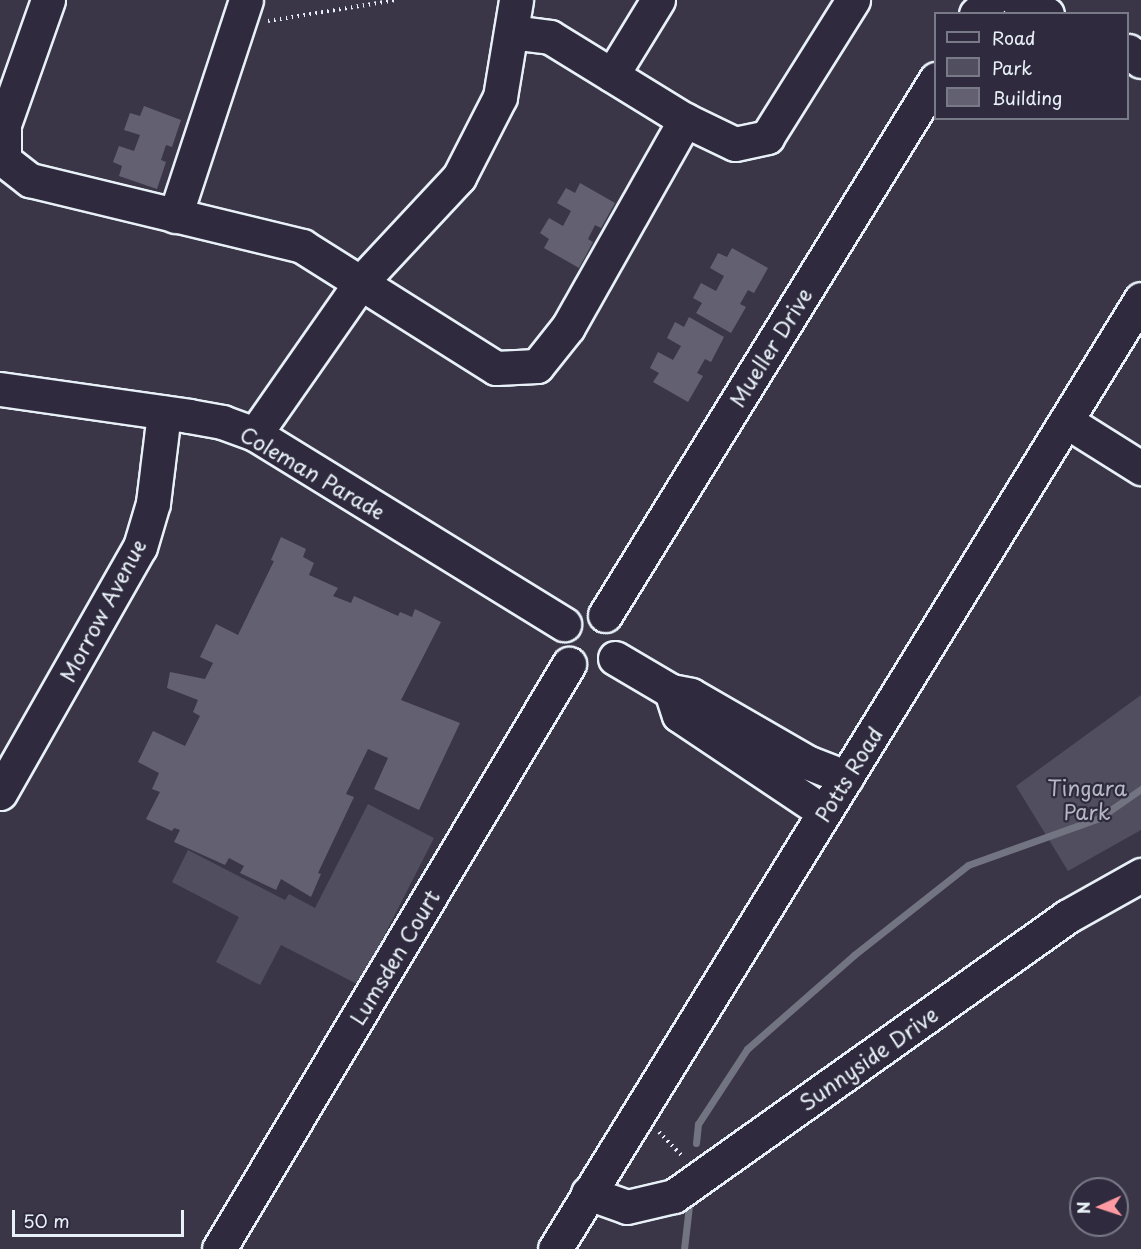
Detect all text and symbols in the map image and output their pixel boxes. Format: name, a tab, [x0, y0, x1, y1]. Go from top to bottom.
legend	[934, 12, 1129, 120]
text: Road	[992, 24, 1036, 51]
text: Park	[992, 54, 1032, 81]
text: Building	[992, 84, 1062, 111]
street label: Mueller Drive	[723, 282, 817, 412]
street label: Coleman Parade	[236, 420, 390, 524]
street label: Morrow Avenue	[54, 535, 150, 685]
street label: Potts Road	[809, 722, 887, 826]
park label: Tingara Park	[1047, 774, 1127, 824]
street label: Lumsden Court	[344, 885, 444, 1029]
street label: Sunnyside Drive	[794, 1001, 942, 1115]
north arrow	[1069, 1177, 1129, 1237]
scale bar	[15, 1198, 188, 1236]
text: N	[1071, 1201, 1095, 1215]
text: 50 m	[23, 1207, 70, 1234]

